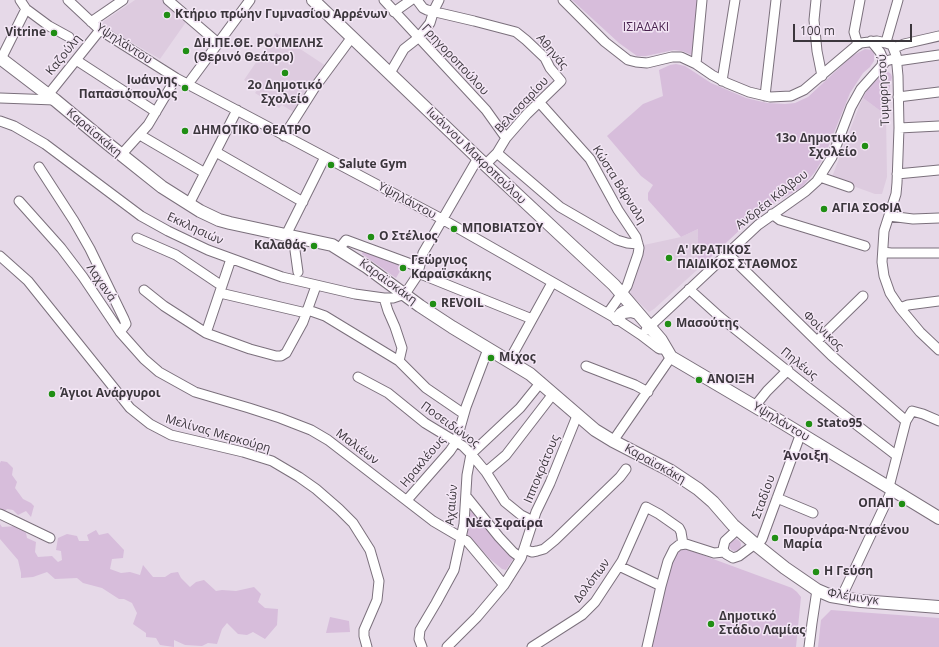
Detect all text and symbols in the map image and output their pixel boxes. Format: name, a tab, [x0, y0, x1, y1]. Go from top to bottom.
place label: Κτήριο πρώην Γυμνασίου Αρρένων	[175, 8, 388, 22]
marker: Κτήριο πρώην Γυμνασίου Αρρένων	[162, 10, 172, 20]
scale bar	[795, 16, 914, 42]
street label: Υψηλάντου	[93, 21, 155, 67]
street label: Γρηγοροπούλου	[418, 21, 492, 99]
park label: ΙΣΙΑΔΑΚΙ	[623, 21, 669, 35]
text: 100 m	[800, 22, 835, 39]
place label: Vitrine	[5, 26, 46, 40]
marker: Vitrine	[49, 28, 59, 38]
street label: Αθηνάς	[533, 31, 571, 73]
street label: Καζούλη	[43, 32, 85, 78]
place label: ΔΗ.ΠΕ.ΘΕ. ΡΟΥΜΕΛΗΣ (Θερινό Θεάτρο)	[194, 37, 323, 65]
marker: ΔΗ.ΠΕ.ΘΕ. ΡΟΥΜΕΛΗΣ (Θερινό Θεάτρο)	[181, 46, 191, 56]
street label: Τυμφρηστού	[875, 54, 893, 126]
marker: 2ο Δημοτικό Σχολείο	[280, 68, 290, 78]
place label: Ιωάννης Παπασιόπουλος	[79, 74, 177, 102]
street label: Βελισσαρίου	[492, 74, 552, 136]
place label: 2ο Δημοτικό Σχολείο	[248, 79, 322, 107]
marker: Ιωάννης Παπασιόπουλος	[180, 83, 190, 93]
street label: Ιωάννου Μακροπούλου	[423, 105, 529, 207]
street label: Καραϊσκάκη	[63, 106, 125, 160]
place label: ΔΗΜΟΤΙΚΟ ΘΕΑΤΡΟ	[193, 124, 311, 138]
marker: ΔΗΜΟΤΙΚΟ ΘΕΑΤΡΟ	[180, 126, 190, 136]
place label: 13ο Δημοτικό Σχολείο	[775, 132, 857, 160]
marker: 13ο Δημοτικό Σχολείο	[860, 141, 870, 151]
street label: Κώστα Βάρναλη	[589, 143, 649, 227]
place label: Salute Gym	[339, 158, 407, 172]
marker: Salute Gym	[326, 160, 336, 170]
street label: Ανδρέα Κάλβου	[733, 167, 811, 233]
street label: Υψηλάντου	[376, 180, 438, 222]
place label: ΑΓΙΑ ΣΟΦΙΑ	[832, 202, 902, 216]
marker: ΑΓΙΑ ΣΟΦΙΑ	[819, 204, 829, 214]
street label: Εκκλησιών	[165, 210, 225, 248]
place label: ΜΠΟΒΙΑΤΣΟΥ	[462, 222, 543, 236]
marker: ΜΠΟΒΙΑΤΣΟΥ	[449, 224, 459, 234]
place label: Ο Στέλιος	[379, 230, 438, 244]
marker: Ο Στέλιος	[366, 232, 376, 242]
place label: Καλαθάς	[254, 239, 306, 253]
marker: Καλαθάς	[309, 241, 319, 251]
place label: Α' ΚΡΑΤΙΚΟΣ ΠΑΙΔΙΚΟΣ ΣΤΑΘΜΟΣ	[677, 244, 798, 272]
marker: Α' ΚΡΑΤΙΚΟΣ ΠΑΙΔΙΚΟΣ ΣΤΑΘΜΟΣ	[664, 253, 674, 263]
place label: Γεώργιος Καραϊσκάκης	[411, 254, 491, 282]
street label: Καραϊσκάκη	[356, 256, 420, 308]
street label: Λαχανά	[83, 261, 119, 305]
marker: Γεώργιος Καραϊσκάκης	[398, 263, 408, 273]
place label: REVOIL	[441, 297, 484, 311]
marker: REVOIL	[428, 299, 438, 309]
street label: Φοίνικος	[800, 308, 846, 354]
place label: Μασούτης	[676, 317, 738, 331]
marker: Μασούτης	[663, 319, 673, 329]
street label: Πηλέως	[778, 345, 820, 383]
place label: Μίχος	[499, 351, 536, 365]
marker: Μίχος	[486, 353, 496, 363]
place label: ΑΝΟΙΞΗ	[707, 373, 755, 387]
marker: ΑΝΟΙΞΗ	[694, 375, 704, 385]
place label: Άγιοι Ανάργυροι	[60, 387, 161, 401]
marker: Άγιοι Ανάργυροι	[47, 389, 57, 399]
street label: Ποσειδώνος	[418, 399, 482, 451]
street label: Υψηλάντου	[750, 399, 812, 445]
street label: Μελίνας Μερκούρη	[164, 412, 272, 456]
place label: Stato95	[817, 417, 862, 431]
marker: Stato95	[804, 419, 814, 429]
street label: Μαλιέων	[333, 426, 381, 468]
street label: Ιπποκράτους	[521, 433, 563, 505]
street label: Ηρακλέους	[398, 434, 448, 490]
street label: Καραϊσκάκη	[622, 441, 688, 487]
district label: Άνοιξη	[783, 448, 829, 464]
street label: Σταδίου	[749, 473, 779, 521]
street label: Αχαιών	[443, 484, 461, 526]
place label: ΟΠΑΠ	[858, 497, 894, 511]
marker: ΟΠΑΠ	[897, 499, 907, 509]
district label: Νέα Σφαίρα	[465, 515, 543, 531]
place label: Πουρνάρα-Ντασένου Μαρία	[783, 524, 909, 552]
marker: Πουρνάρα-Ντασένου Μαρία	[770, 533, 780, 543]
street label: Δολόπων	[571, 556, 613, 606]
place label: Η Γεύση	[824, 565, 873, 579]
marker: Η Γεύση	[811, 567, 821, 577]
street label: Φλέμινγκ	[826, 586, 880, 608]
place label: Δημοτικό Στάδιο Λαμίας	[719, 610, 805, 638]
marker: Δημοτικό Στάδιο Λαμίας	[706, 619, 716, 629]

